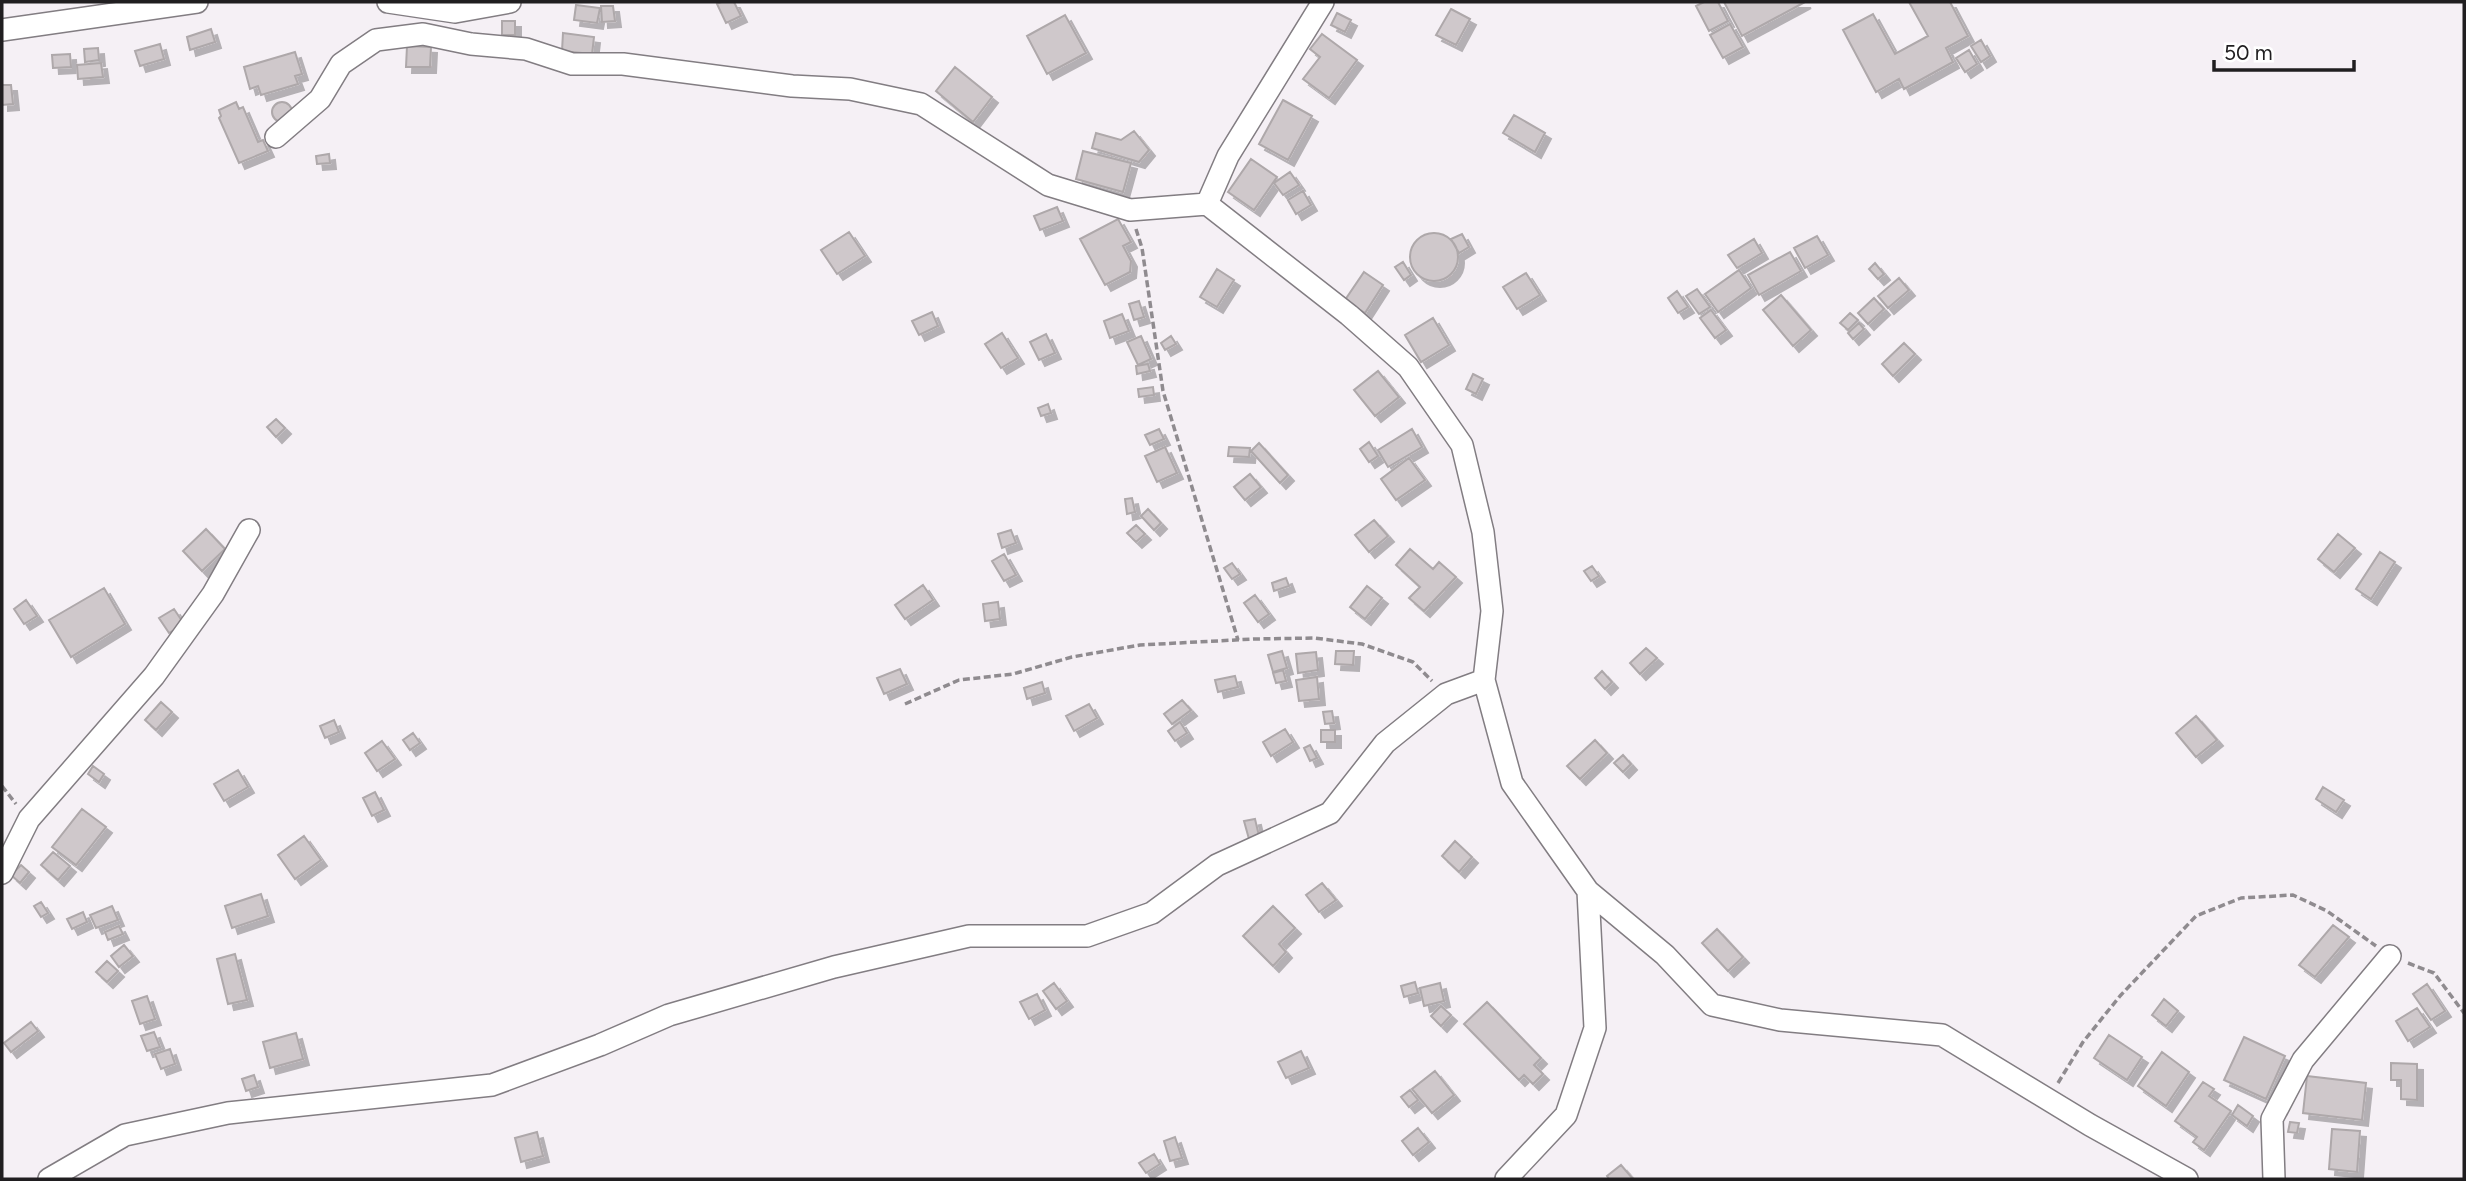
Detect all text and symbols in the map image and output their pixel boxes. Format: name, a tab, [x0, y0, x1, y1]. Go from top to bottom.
scale bar	[2214, 28, 2354, 72]
text: 50 m	[2224, 40, 2273, 65]

